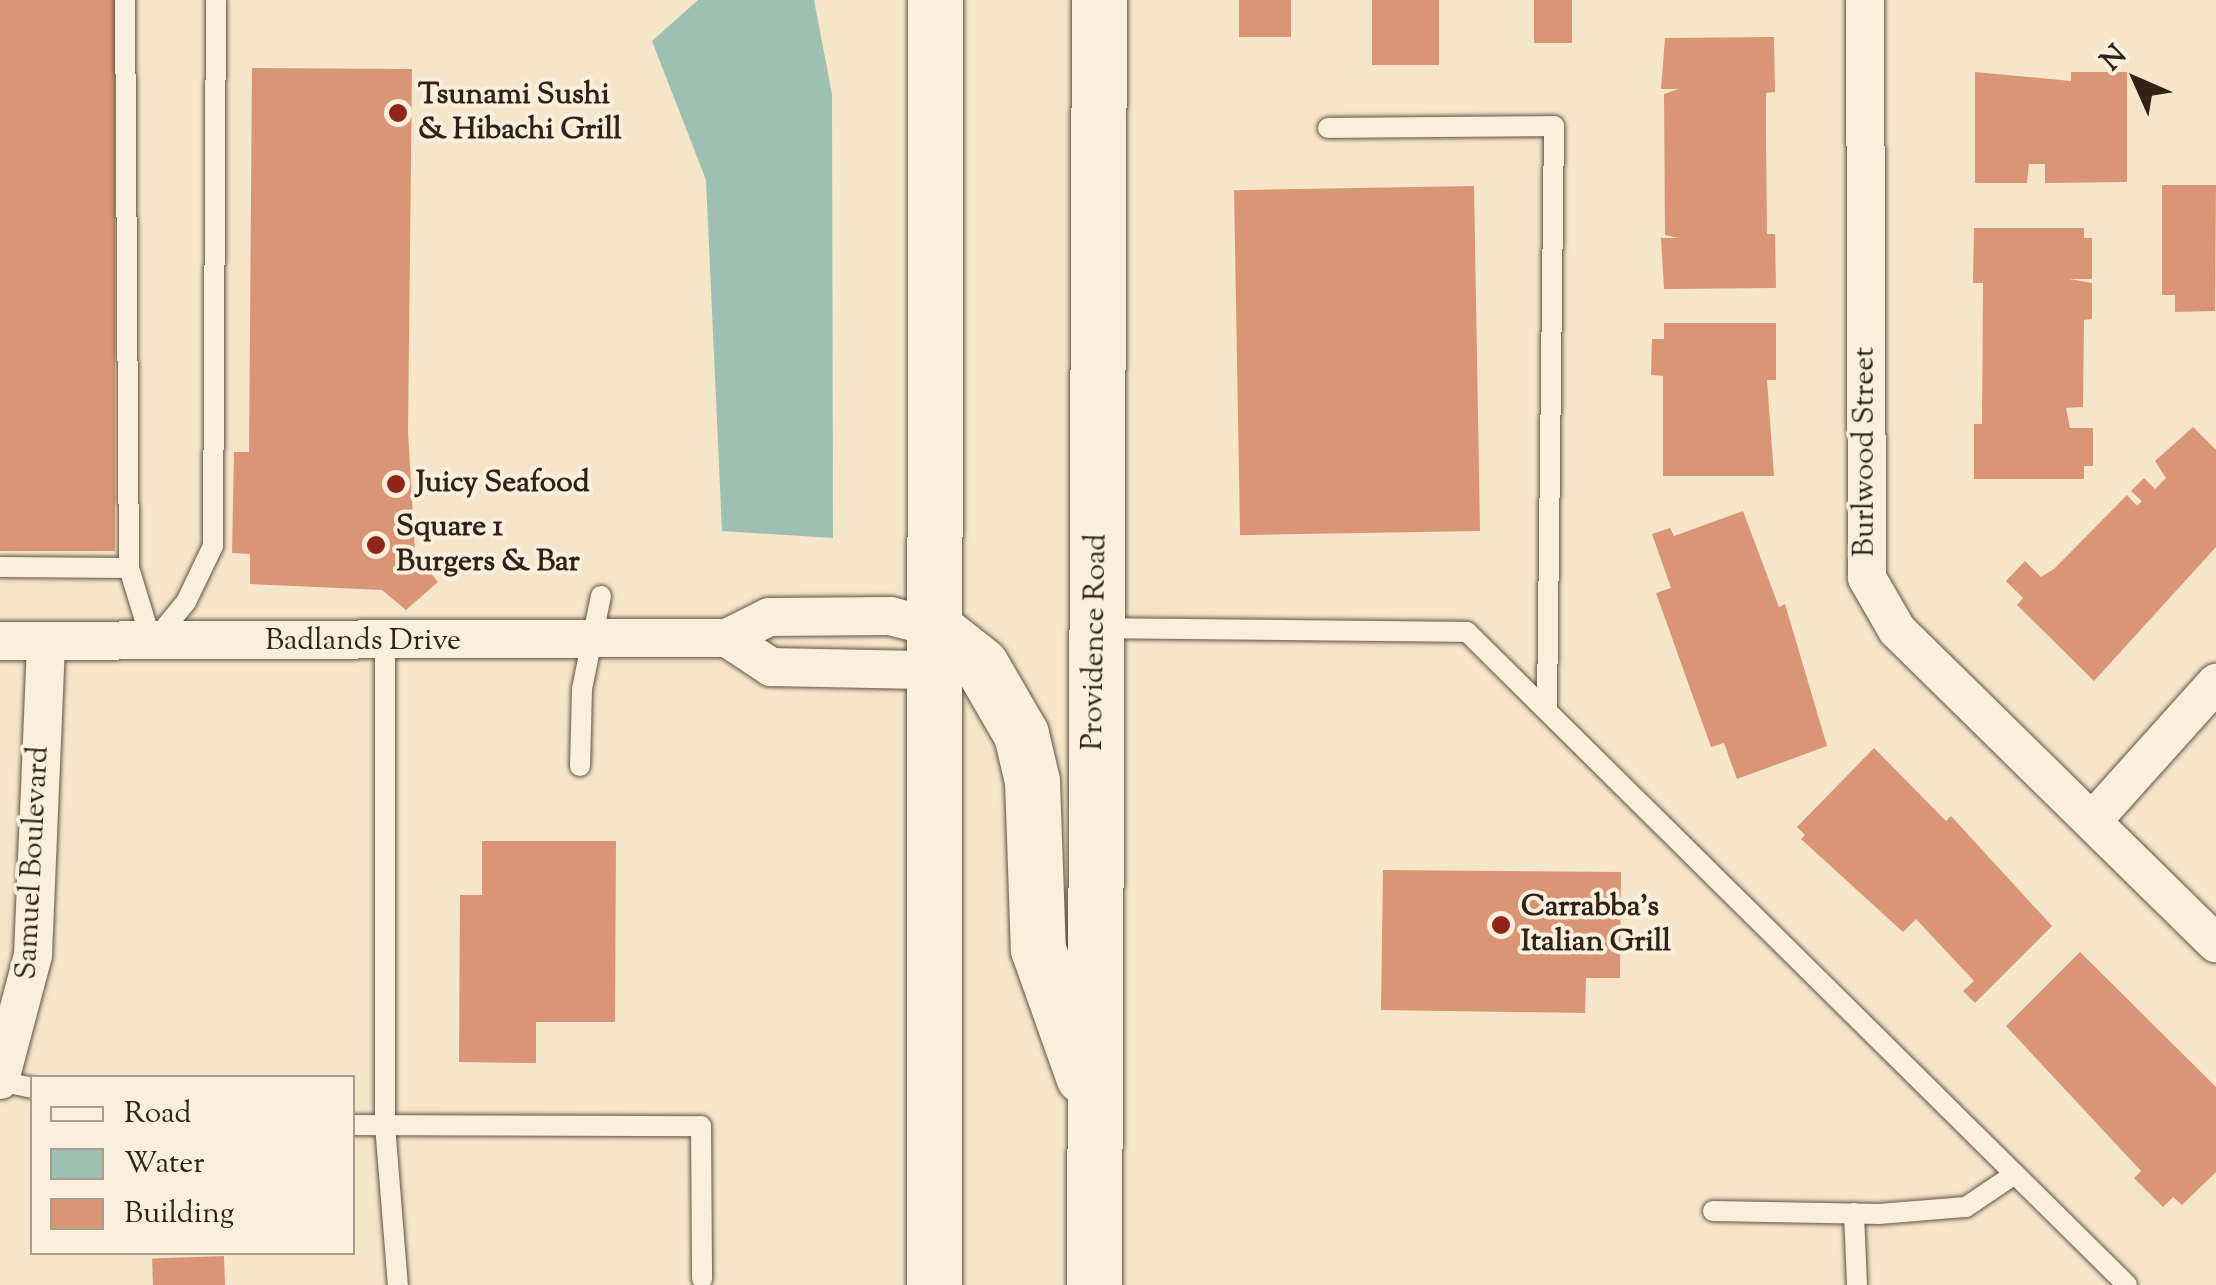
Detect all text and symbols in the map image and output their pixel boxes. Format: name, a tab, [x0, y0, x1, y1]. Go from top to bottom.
north arrow	[2086, 30, 2186, 130]
text: N	[2093, 37, 2137, 81]
place label: Tsunami Sushi & Hibachi Grill	[418, 78, 622, 148]
marker: Tsunami Sushi & Hibachi Grill	[387, 102, 409, 124]
street label: Burlwood Street	[1848, 347, 1884, 557]
place label: Juicy Seafood	[416, 466, 590, 502]
marker: Juicy Seafood	[385, 473, 407, 495]
place label: Square 1 Burgers & Bar	[396, 510, 580, 580]
street label: Providence Road	[1076, 533, 1116, 751]
marker: Square 1 Burgers & Bar	[365, 534, 387, 556]
street label: Badlands Drive	[265, 624, 461, 660]
street label: Samuel Boulevard	[10, 745, 58, 981]
place label: Carrabba's Italian Grill	[1521, 890, 1671, 960]
marker: Carrabba's Italian Grill	[1490, 914, 1512, 936]
legend	[30, 1075, 355, 1255]
text: Road	[124, 1093, 191, 1136]
text: Water	[124, 1143, 205, 1186]
text: Building	[124, 1193, 234, 1236]

